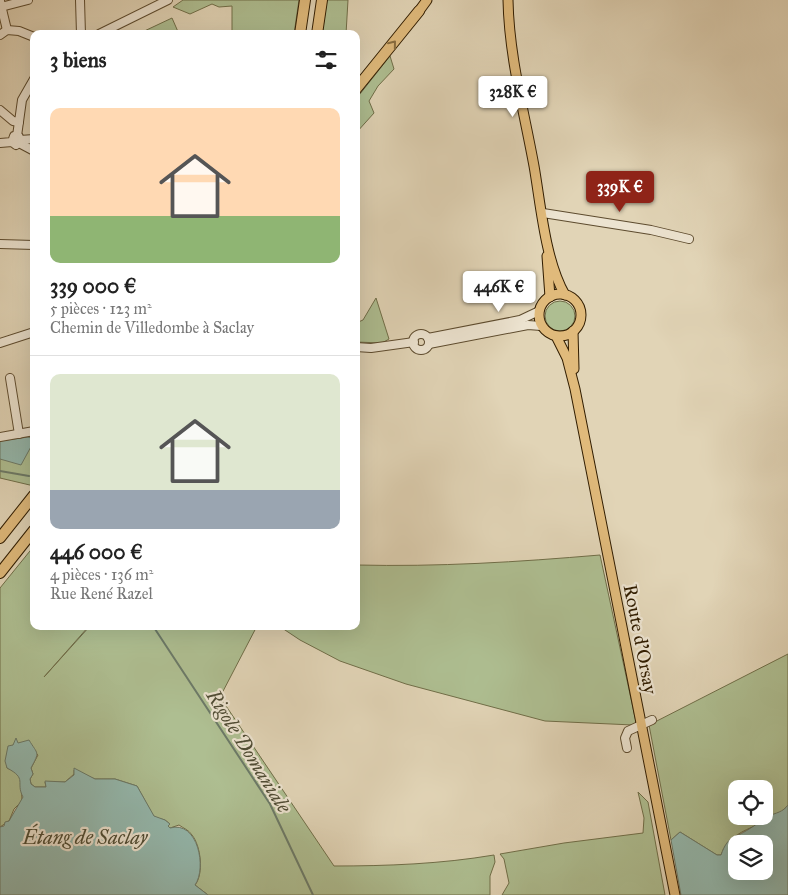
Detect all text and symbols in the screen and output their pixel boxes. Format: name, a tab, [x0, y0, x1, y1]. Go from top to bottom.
one-way arrow	[388, 41, 396, 50]
icon: filters	[312, 46, 340, 74]
text: 3 biens	[50, 47, 107, 73]
pin: 328K €	[472, 76, 554, 118]
text: 328K €	[489, 82, 537, 101]
icon: home	[150, 141, 240, 231]
pin: 339K €	[579, 170, 661, 213]
text: 339K €	[597, 177, 643, 196]
pin: 446K €	[458, 270, 540, 313]
text: 339 000 €	[50, 273, 137, 299]
text: 446K €	[474, 277, 524, 296]
text: 5 pièces · 123 m²	[50, 299, 152, 318]
text: Chemin de Villedombe à Saclay	[50, 318, 254, 337]
icon: home	[150, 406, 240, 496]
text: 446 000 €	[50, 539, 143, 565]
text: 4 pièces · 136 m²	[50, 565, 153, 584]
street label: Route d'Orsay	[619, 582, 663, 697]
text: Rue René Razel	[50, 584, 153, 603]
water label: Rigole Domaniale	[201, 684, 297, 817]
map controls	[728, 780, 773, 880]
button: locate	[728, 780, 773, 825]
water label: Étang de Saclay	[22, 823, 149, 849]
button: layers	[728, 835, 773, 880]

